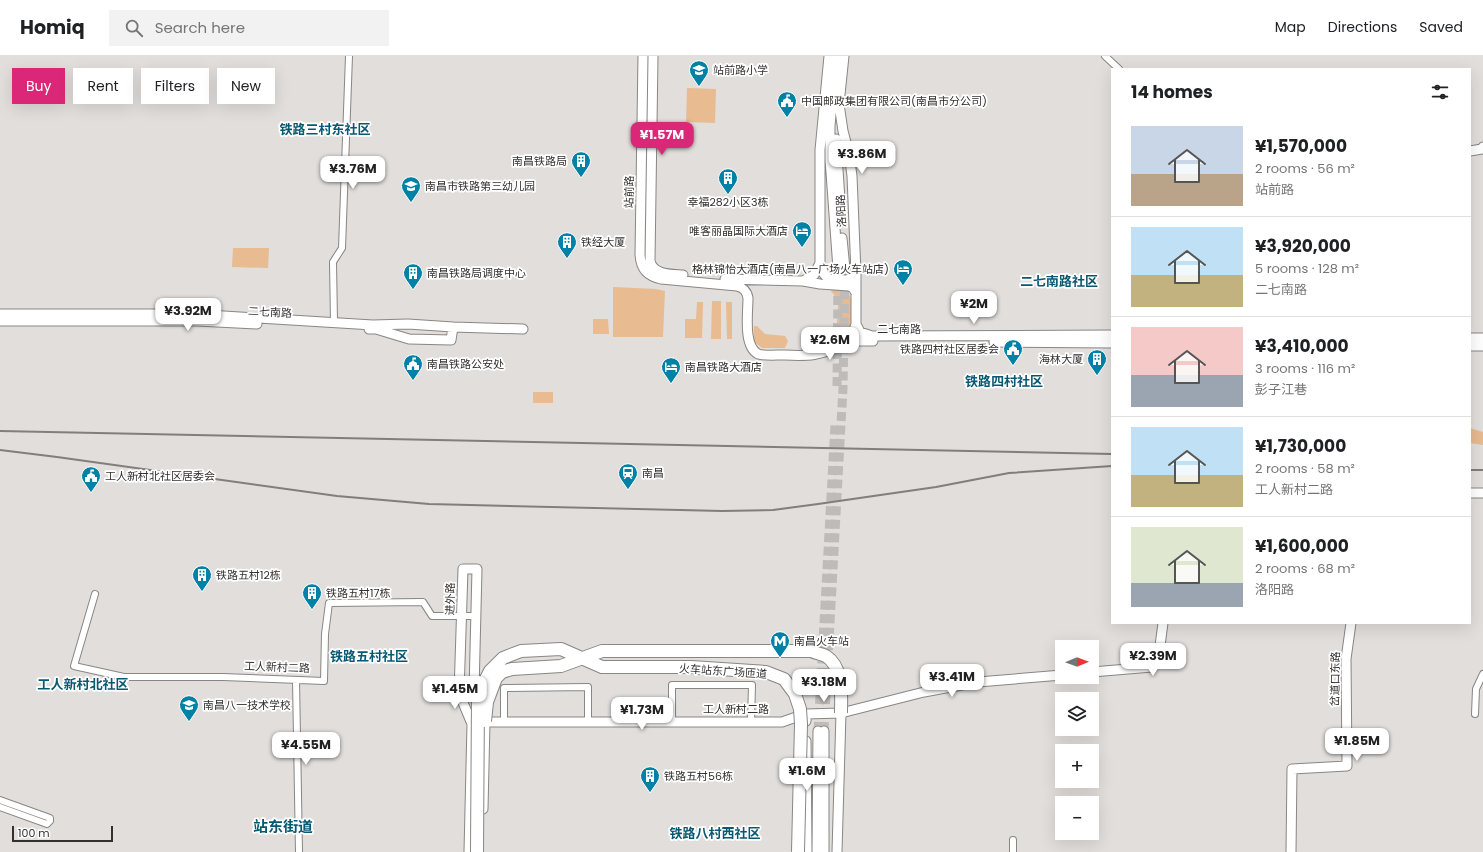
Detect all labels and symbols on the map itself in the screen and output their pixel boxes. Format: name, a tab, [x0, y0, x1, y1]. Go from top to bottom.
school or university icon: 站前路小学	[688, 59, 710, 87]
place label: 站前路小学	[713, 62, 768, 78]
public building icon: 中国邮政集团有限公司(南昌市分公司)	[776, 90, 798, 118]
place label: 中国邮政集团有限公司(南昌市分公司)	[801, 93, 987, 109]
district label: 铁路三村东社区	[279, 120, 371, 139]
pin: ¥1.57M	[629, 122, 695, 156]
pin: ¥3.86M	[829, 141, 895, 175]
building icon: 南昌铁路局	[570, 150, 592, 178]
place label: 南昌铁路局	[512, 153, 567, 169]
pin: ¥3.76M	[320, 156, 386, 190]
building icon: 幸福282小区3栋	[717, 167, 739, 195]
school or university icon: 南昌市铁路第三幼儿园	[400, 175, 422, 203]
street label: 站前路	[621, 175, 637, 209]
place label: 南昌市铁路第三幼儿园	[425, 178, 535, 194]
place label: 幸福282小区3栋	[687, 194, 769, 210]
street label: 洛阳路	[832, 194, 850, 228]
hotel icon: 唯客丽晶国际大酒店	[791, 220, 813, 248]
place label: 唯客丽晶国际大酒店	[689, 223, 788, 239]
building icon: 铁经大厦	[556, 231, 578, 259]
place label: 铁经大厦	[581, 234, 625, 250]
hotel icon: 格林锦怡大酒店(南昌八一广场火车站店)	[892, 258, 914, 286]
place label: 格林锦怡大酒店(南昌八一广场火车站店)	[692, 261, 889, 277]
building icon: 南昌铁路局调度中心	[402, 262, 424, 290]
place label: 南昌铁路局调度中心	[427, 265, 526, 281]
district label: 二七南路社区	[1020, 272, 1098, 291]
pin: ¥2M	[955, 291, 993, 325]
pin: ¥3.92M	[155, 298, 221, 332]
street label: 二七南路	[248, 303, 292, 321]
street label: 二七南路	[877, 321, 921, 337]
pin: ¥2.6M	[802, 327, 858, 361]
public building icon: 铁路四村社区居委会	[1002, 338, 1024, 366]
place label: 铁路四村社区居委会	[900, 341, 999, 357]
building icon: 海林大厦	[1086, 348, 1108, 376]
place label: 海林大厦	[1039, 351, 1083, 367]
public building icon: 南昌铁路公安处	[402, 353, 424, 381]
place label: 南昌铁路公安处	[427, 356, 504, 372]
hotel icon: 南昌铁路大酒店	[660, 356, 682, 384]
place label: 南昌铁路大酒店	[685, 359, 762, 375]
district label: 铁路四村社区	[965, 372, 1043, 391]
station icon: 南昌	[617, 462, 639, 490]
public building icon: 工人新村北社区居委会	[80, 465, 102, 493]
place label: 南昌	[642, 465, 664, 481]
place label: 工人新村北社区居委会	[105, 468, 215, 484]
building icon: 铁路五村12栋	[191, 564, 213, 592]
place label: 铁路五村12栋	[216, 567, 281, 583]
building icon: 铁路五村17栋	[301, 582, 323, 610]
street label: 进外路	[442, 582, 458, 616]
place label: 铁路五村17栋	[326, 585, 391, 601]
metro station icon: 南昌火车站	[769, 630, 791, 658]
place label: 南昌火车站	[794, 633, 849, 649]
north arrow	[1055, 640, 1099, 684]
pin: ¥2.39M	[1120, 643, 1186, 677]
district label: 铁路五村社区	[330, 647, 408, 666]
street label: 岔道口东路	[1327, 651, 1343, 707]
street label: 工人新村二路	[244, 658, 310, 676]
street label: 火车站东广场匝道	[679, 660, 767, 682]
pin: ¥3.41M	[919, 664, 985, 698]
pin: ¥3.18M	[791, 669, 857, 703]
district label: 工人新村北社区	[37, 675, 129, 694]
pin: ¥1.45M	[422, 676, 488, 710]
school or university icon: 南昌八一技术学校	[178, 694, 200, 722]
place label: 南昌八一技术学校	[203, 697, 291, 713]
pin: ¥1.73M	[609, 697, 675, 731]
street label: 工人新村二路	[703, 701, 769, 717]
pin: ¥1.85M	[1324, 728, 1390, 762]
pin: ¥4.55M	[273, 732, 339, 766]
pin: ¥1.6M	[779, 758, 835, 792]
building icon: 铁路五村56栋	[639, 765, 661, 793]
place label: 铁路五村56栋	[664, 768, 733, 784]
district label: 站东街道	[253, 816, 313, 837]
scale bar	[12, 824, 113, 843]
district label: 铁路八村西社区	[669, 824, 761, 843]

